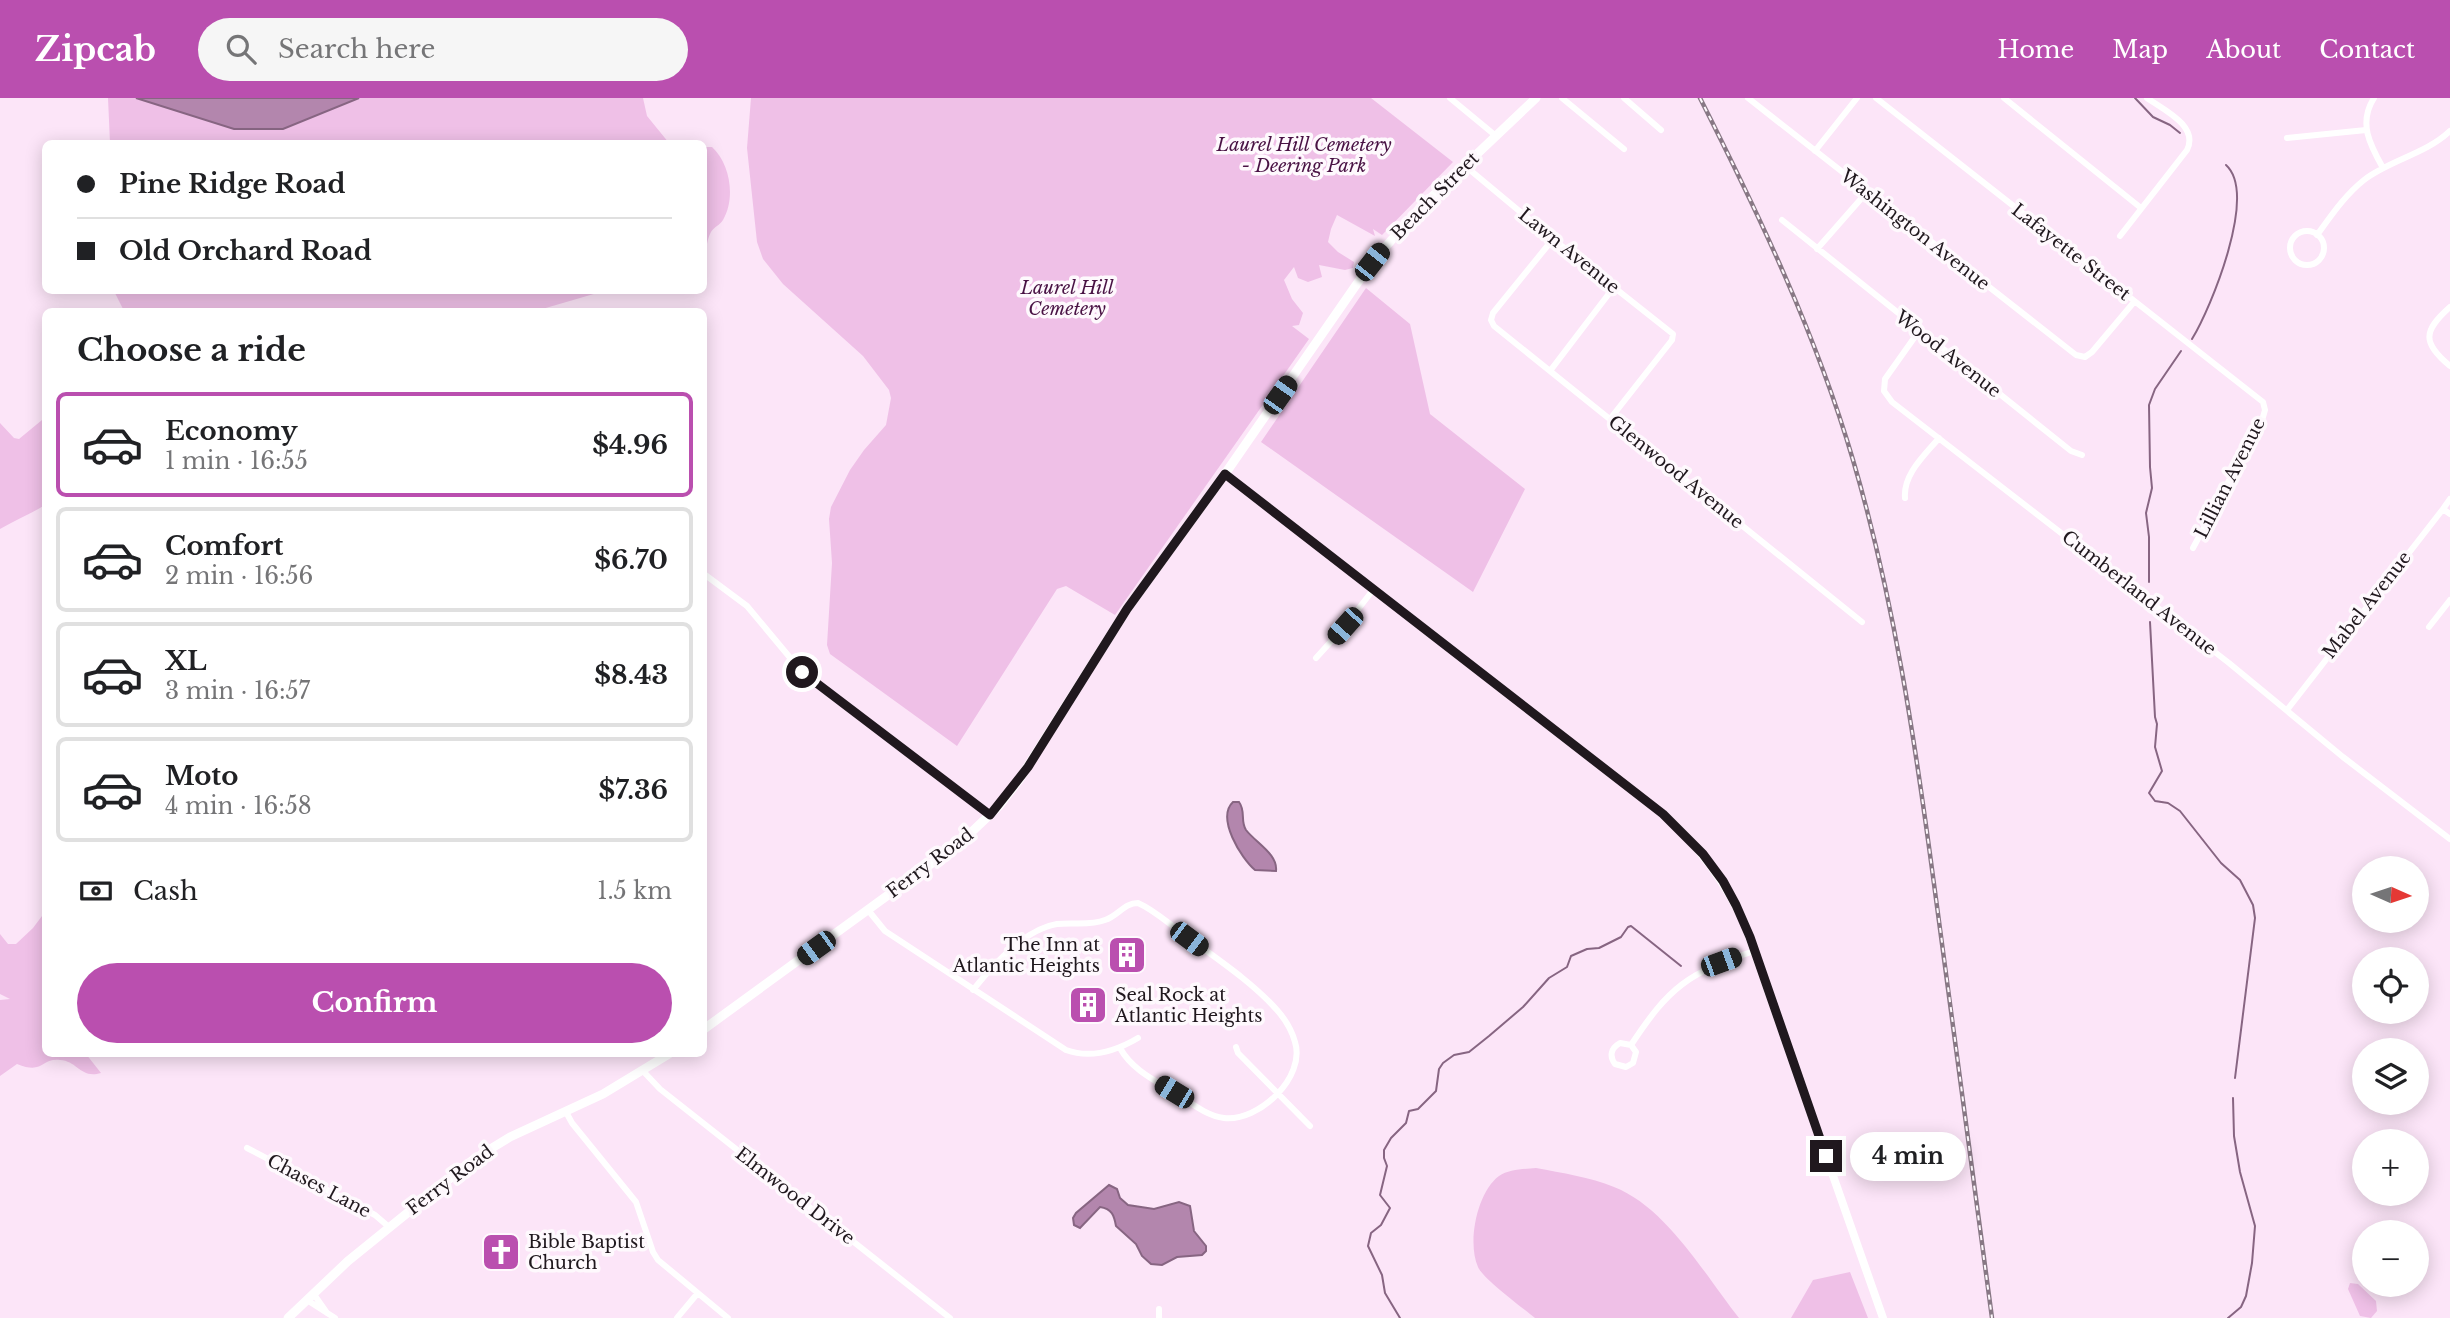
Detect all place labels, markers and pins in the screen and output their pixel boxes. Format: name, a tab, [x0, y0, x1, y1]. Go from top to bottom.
place label: The Inn at Atlantic Heights	[952, 934, 1100, 977]
building icon: The Inn at Atlantic Heights	[1106, 934, 1148, 976]
building icon: Seal Rock at Atlantic Heights	[1067, 984, 1109, 1026]
place label: Seal Rock at Atlantic Heights	[1114, 984, 1262, 1027]
church icon: Bible Baptist Church	[480, 1231, 522, 1273]
place label: Bible Baptist Church	[528, 1231, 645, 1274]

